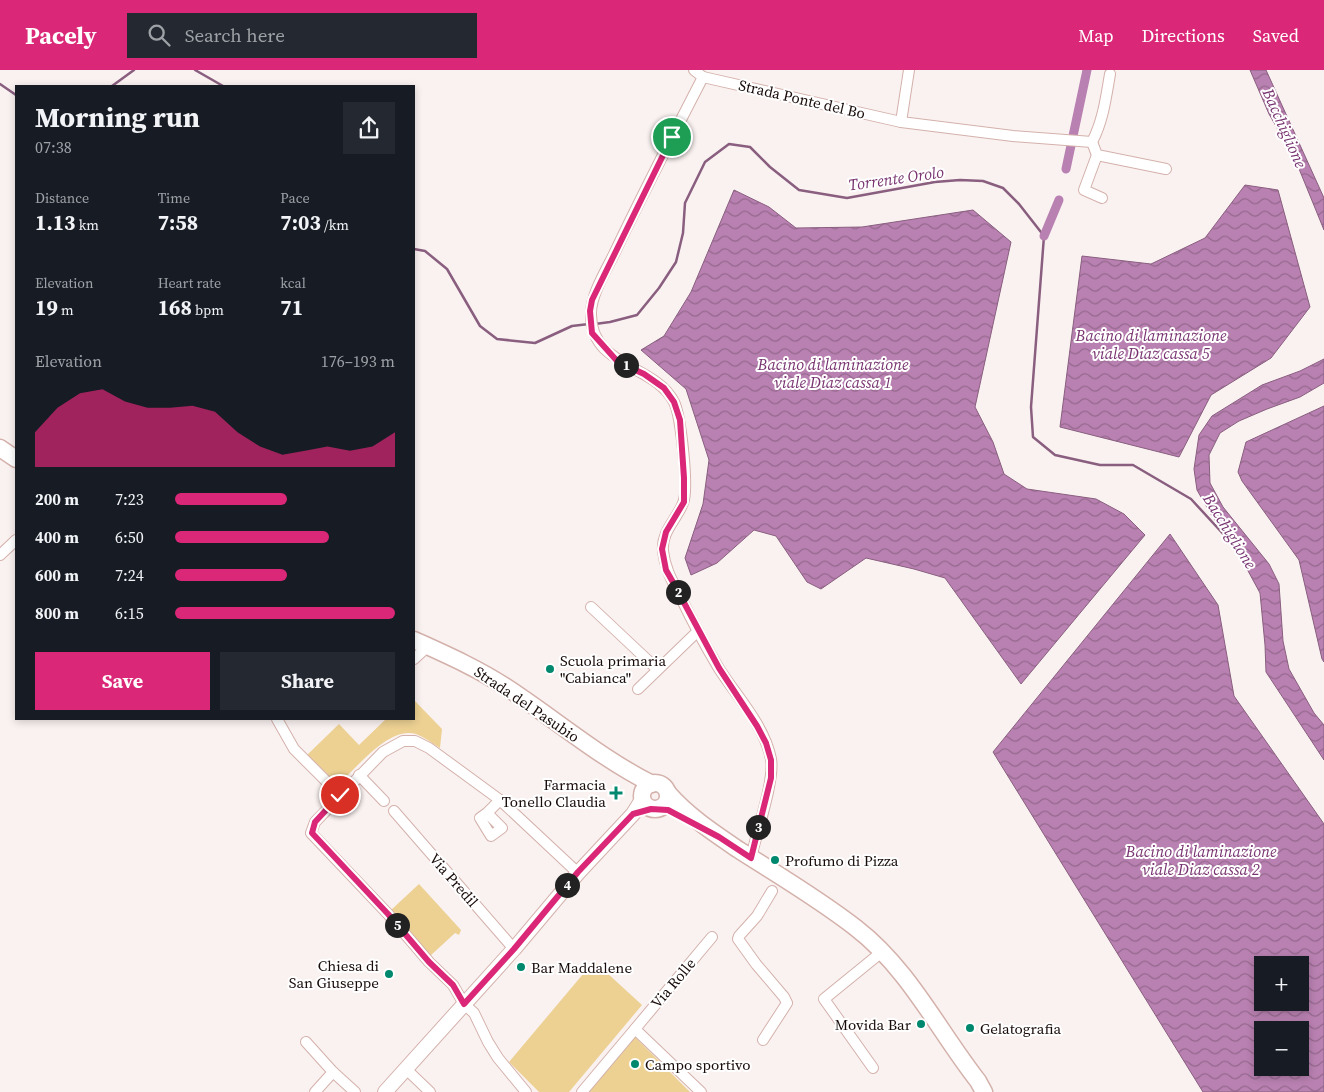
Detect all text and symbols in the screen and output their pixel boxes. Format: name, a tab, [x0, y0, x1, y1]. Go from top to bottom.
search box	[127, 13, 477, 58]
text: Pacely	[25, 19, 97, 52]
icon: search	[145, 21, 173, 49]
text: Search here	[185, 22, 285, 48]
text: Map	[1078, 23, 1114, 48]
text: Directions	[1142, 23, 1225, 48]
text: Saved	[1253, 23, 1299, 48]
street label: Strada Ponte del Bo	[737, 74, 867, 124]
water label: Bacchiglione	[1257, 84, 1312, 172]
text: Morning run	[35, 98, 200, 136]
button: share	[343, 102, 395, 154]
pin	[651, 116, 693, 158]
icon: arrive	[658, 123, 686, 151]
text: 07:38	[35, 136, 72, 158]
water label: Torrente Orolo	[847, 160, 945, 196]
text: Distance	[35, 188, 89, 208]
text: Time	[158, 188, 190, 208]
text: Pace	[280, 188, 310, 208]
text: 1.13	[35, 208, 75, 237]
text: 7:58	[158, 208, 198, 237]
text: 7:03	[280, 208, 321, 237]
text: km	[75, 215, 99, 235]
text: /km	[321, 215, 349, 235]
text: Elevation	[35, 273, 93, 293]
text: Heart rate	[158, 273, 221, 293]
text: kcal	[280, 273, 306, 293]
text: 19	[35, 293, 58, 322]
text: 168	[158, 293, 192, 322]
text: 71	[280, 293, 303, 322]
text: m	[58, 300, 74, 320]
text: bpm	[192, 300, 224, 320]
water label: Bacino di laminazione viale Diaz cassa 5	[1074, 324, 1227, 364]
text: Elevation	[35, 350, 102, 372]
text: 176–193 m	[321, 350, 395, 372]
pin: 1	[614, 352, 638, 378]
water label: Bacino di laminazione viale Diaz cassa 1	[756, 353, 909, 393]
text: 1	[623, 355, 630, 375]
text: 200 m	[35, 488, 79, 510]
text: 7:23	[115, 488, 144, 510]
water label: Bacchiglione	[1198, 488, 1262, 573]
text: 400 m	[35, 526, 79, 548]
text: 6:50	[115, 526, 144, 548]
text: 600 m	[35, 564, 79, 586]
text: 7:24	[115, 564, 144, 586]
pin: 2	[666, 580, 690, 604]
text: 2	[675, 582, 682, 602]
text: 800 m	[35, 602, 79, 624]
text: 6:15	[115, 602, 144, 624]
place label: Scuola primaria "Cabianca"	[560, 650, 667, 688]
button: Save	[35, 652, 210, 710]
button: Share	[220, 652, 395, 710]
street label: Strada del Pasubio	[470, 661, 584, 747]
marker: Scuola primaria "Cabianca"	[544, 663, 556, 675]
pin	[319, 774, 361, 816]
place label: Farmacia Tonello Claudia	[502, 774, 606, 812]
icon: check	[326, 781, 354, 809]
marker: Farmacia Tonello Claudia	[610, 787, 622, 799]
pin: 3	[746, 814, 770, 840]
text: 3	[755, 817, 762, 837]
water label: Bacino di laminazione viale Diaz cassa 2	[1124, 840, 1277, 880]
street label: Via Predil	[425, 848, 484, 912]
place label: Profumo di Pizza	[785, 850, 899, 871]
marker: Profumo di Pizza	[769, 854, 781, 866]
pin: 4	[554, 872, 580, 898]
text: 4	[564, 875, 571, 895]
pin: 5	[384, 912, 410, 938]
text: 5	[394, 915, 401, 935]
street label: Via Rolle	[646, 953, 700, 1013]
place label: Chiesa di San Giuseppe	[289, 955, 379, 993]
map controls	[1254, 956, 1309, 1076]
button: +	[1254, 956, 1309, 1011]
place label: Bar Maddalene	[531, 957, 632, 978]
marker: Bar Maddalene	[515, 961, 527, 973]
marker: Chiesa di San Giuseppe	[383, 968, 395, 980]
place label: Movida Bar	[835, 1014, 912, 1035]
marker: Movida Bar	[915, 1018, 927, 1030]
place label: Gelatografia	[980, 1018, 1061, 1039]
button: −	[1254, 1021, 1309, 1076]
marker: Gelatografia	[964, 1022, 976, 1034]
place label: Campo sportivo	[645, 1054, 750, 1075]
marker: Campo sportivo	[629, 1058, 641, 1070]

